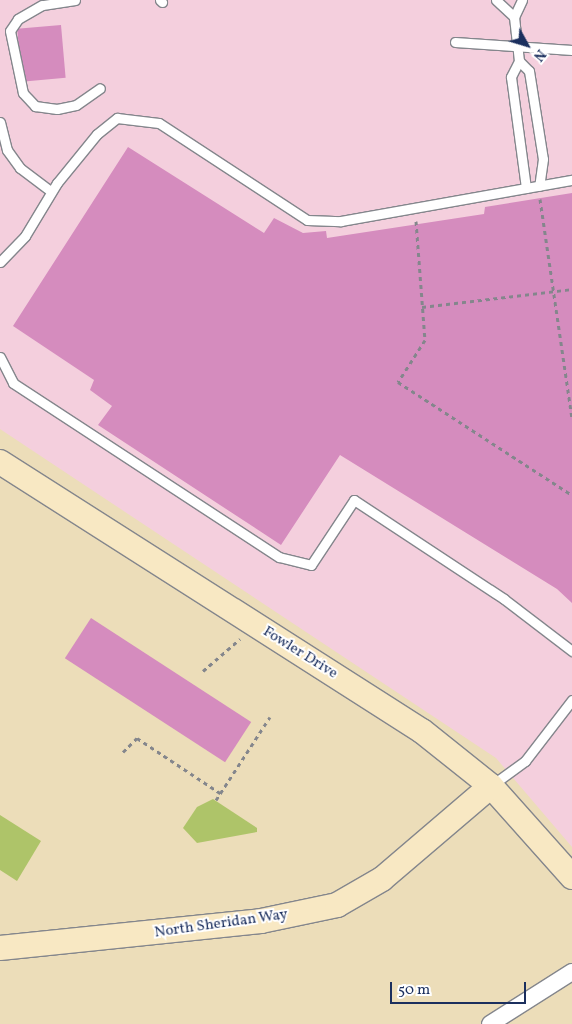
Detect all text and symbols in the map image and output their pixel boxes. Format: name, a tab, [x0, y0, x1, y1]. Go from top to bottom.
north arrow	[502, 20, 552, 70]
text: N	[528, 45, 550, 65]
street label: Fowler Drive	[259, 623, 341, 683]
street label: North Sheridan Way	[153, 906, 289, 942]
scale bar	[392, 972, 528, 1004]
text: 50 m	[398, 980, 430, 1001]

